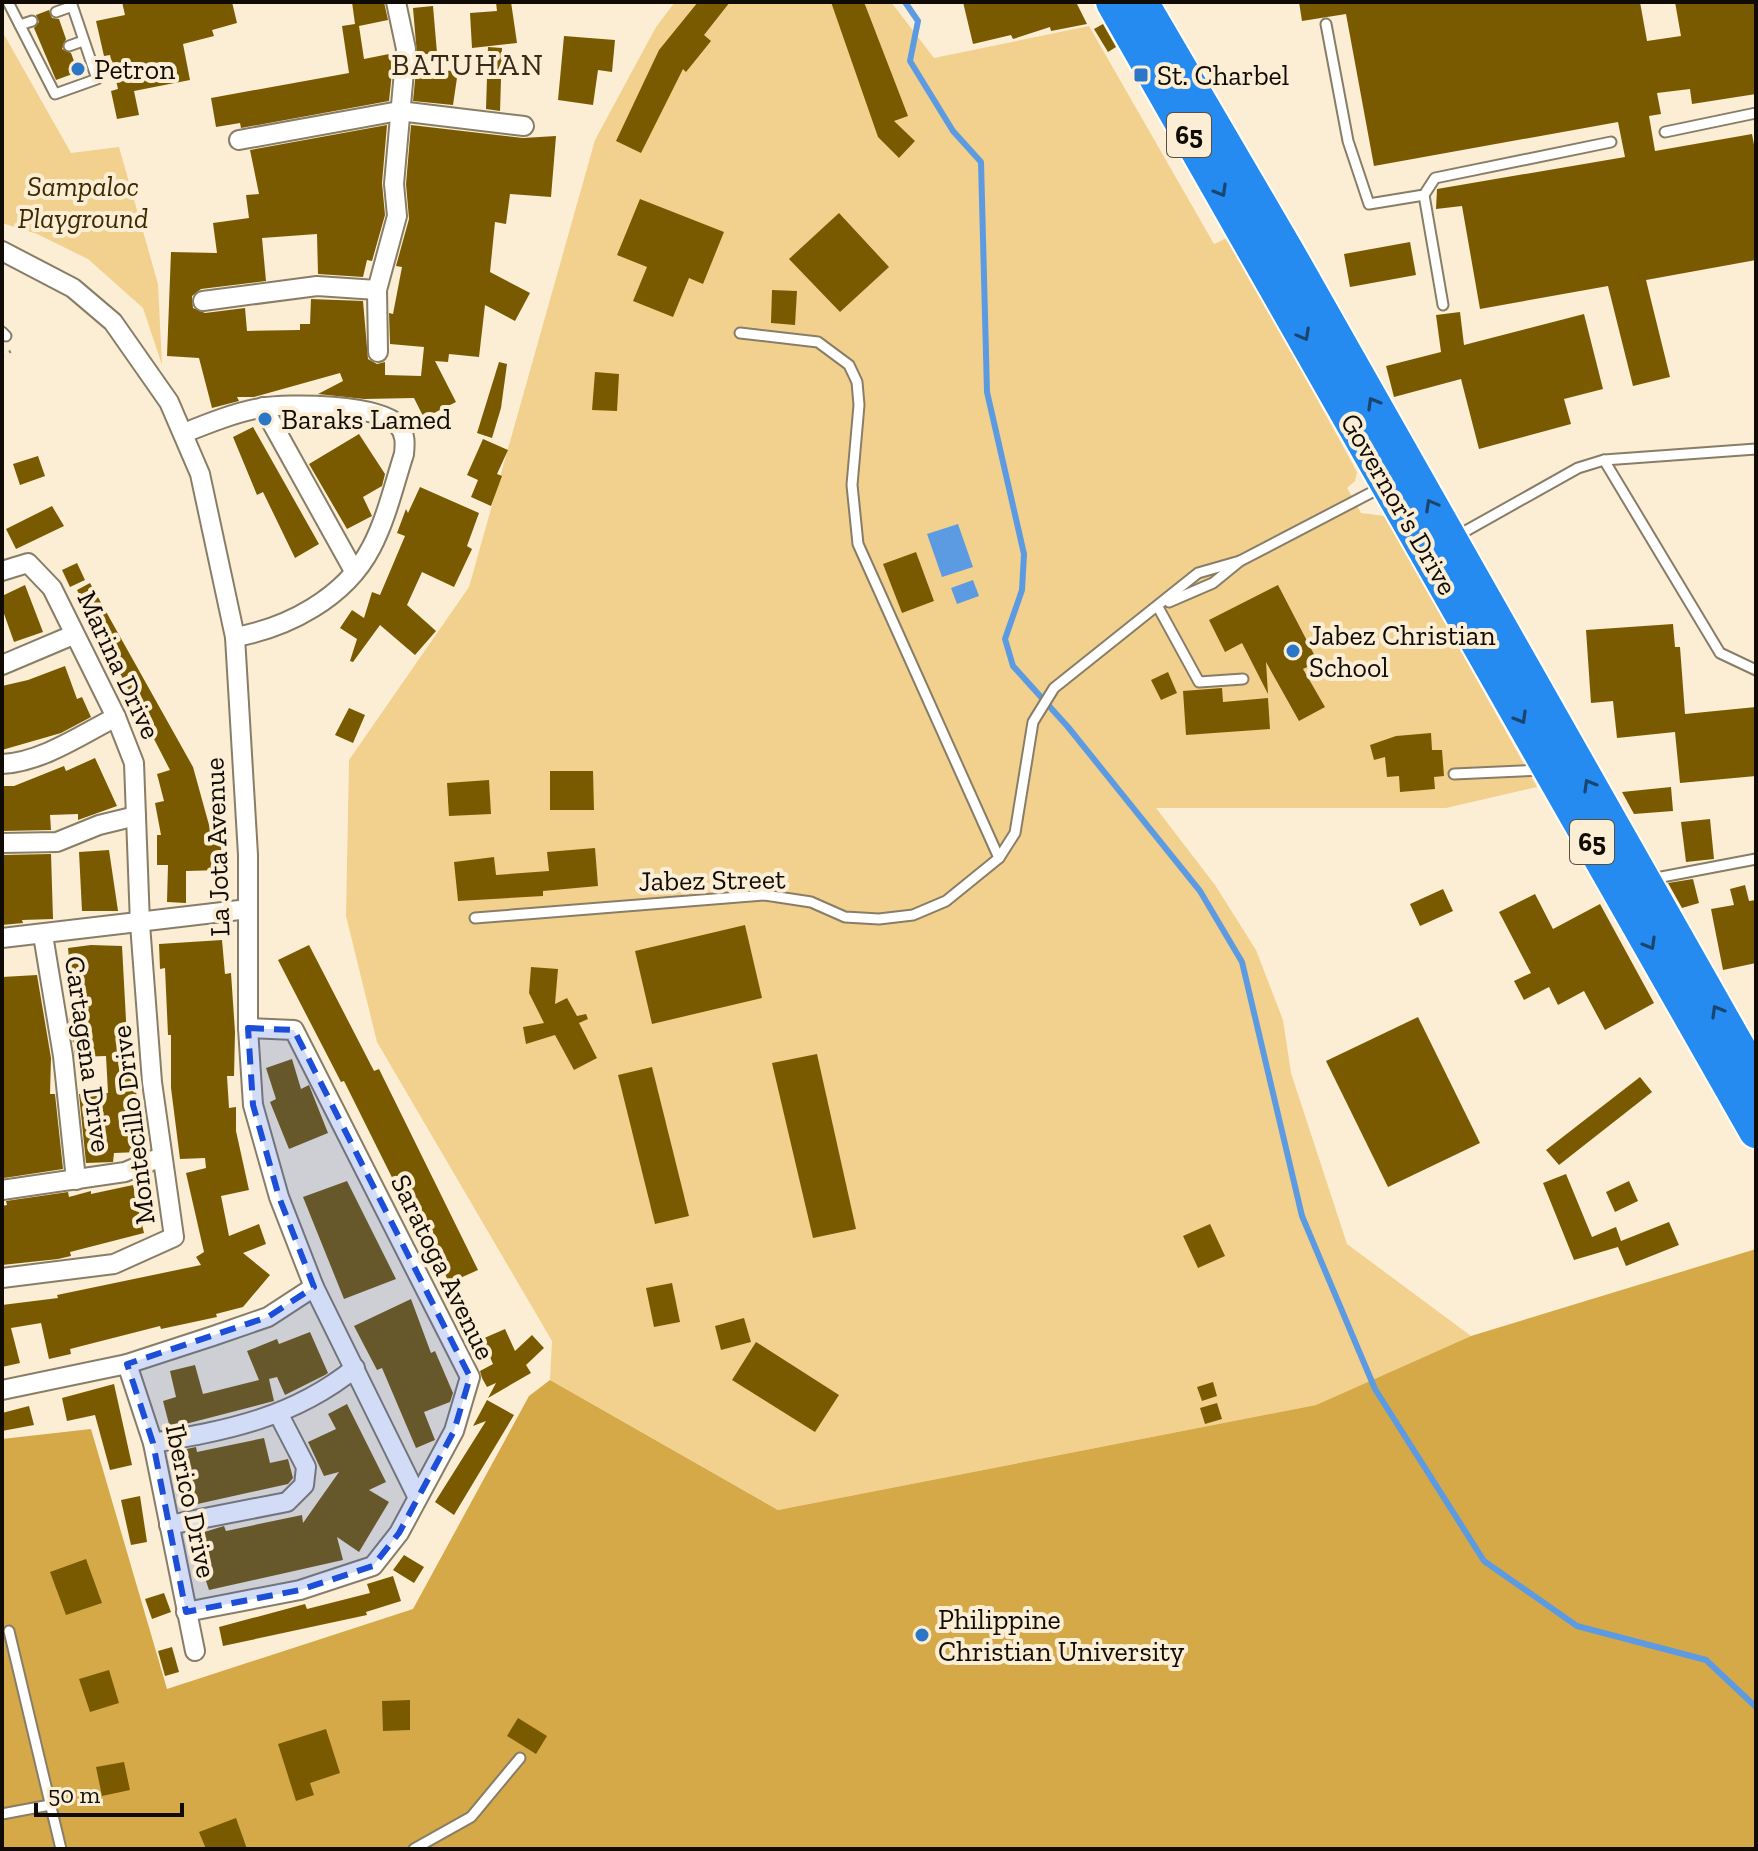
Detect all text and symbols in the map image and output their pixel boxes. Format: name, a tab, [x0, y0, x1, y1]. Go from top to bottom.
district label: BATUHAN	[391, 47, 545, 83]
place label: Petron	[94, 53, 175, 86]
place label: St. Charbel	[1157, 59, 1289, 92]
marker: Petron	[69, 60, 87, 78]
marker: St. Charbel	[1132, 66, 1150, 84]
road number: 65	[1167, 113, 1211, 157]
park label: Sampaloc Playground	[18, 170, 148, 235]
one-way arrow	[1211, 182, 1227, 197]
one-way arrow	[1294, 327, 1310, 341]
one-way arrow	[1367, 397, 1383, 412]
place label: Baraks Lamed	[281, 403, 451, 436]
street label: Governor's Drive	[1334, 407, 1464, 601]
marker: Baraks Lamed	[256, 410, 274, 428]
one-way arrow	[1425, 500, 1441, 514]
street label: Marina Drive	[70, 586, 168, 744]
place label: Jabez Christian School	[1309, 619, 1495, 684]
marker: Jabez Christian School	[1284, 642, 1302, 660]
one-way arrow	[1511, 709, 1527, 724]
street label: La Jota Avenue	[197, 757, 237, 937]
one-way arrow	[1583, 779, 1599, 793]
road number: 65	[1570, 820, 1614, 864]
street label: Jabez Street	[638, 862, 786, 898]
one-way arrow	[1640, 935, 1656, 950]
street label: Cartagena Drive	[58, 954, 118, 1154]
one-way arrow	[1711, 1005, 1727, 1020]
street label: Montecillo Drive	[104, 1024, 162, 1226]
street label: Saratoga Avenue	[384, 1169, 502, 1365]
street label: Iberico Drive	[159, 1421, 223, 1581]
place label: Philippine Christian University	[938, 1603, 1185, 1668]
marker: Philippine Christian University	[913, 1626, 931, 1644]
scale bar	[36, 1767, 182, 1817]
text: 50 m	[48, 1780, 101, 1809]

